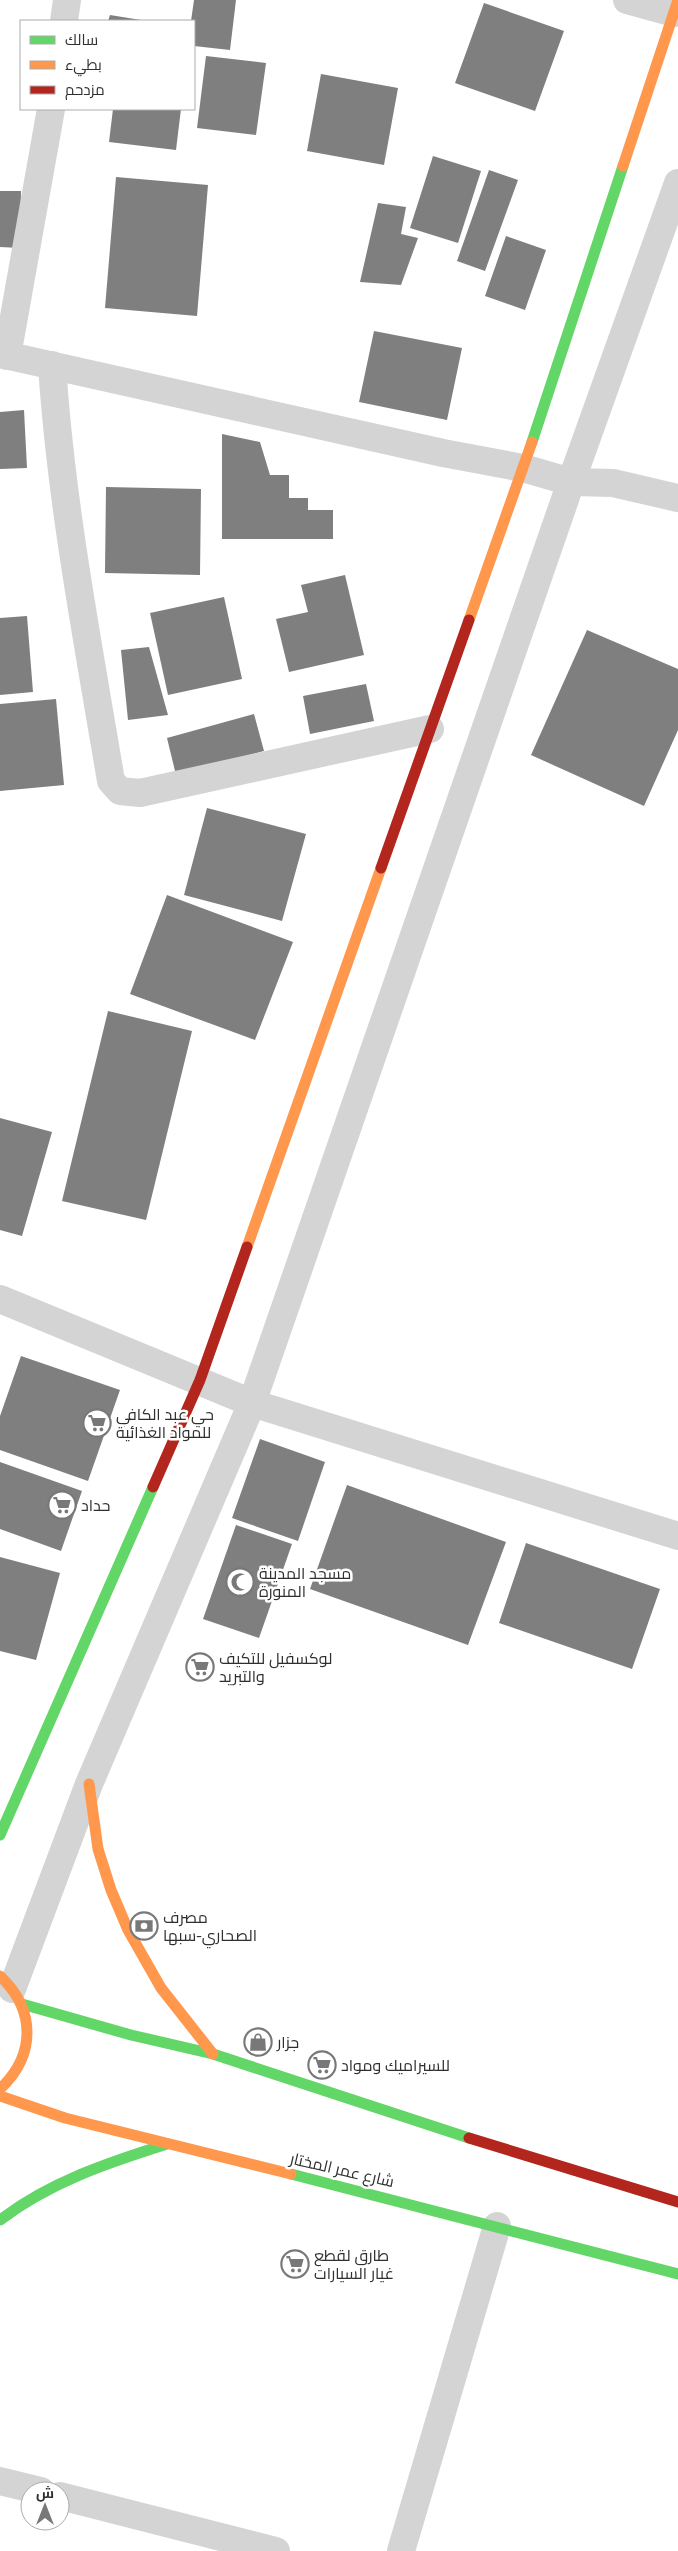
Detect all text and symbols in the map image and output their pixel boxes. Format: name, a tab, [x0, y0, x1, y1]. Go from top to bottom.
legend	[20, 20, 195, 110]
text: سالك	[65, 31, 98, 49]
text: بطيء	[65, 56, 102, 77]
text: مزدحم	[65, 81, 105, 100]
place label: حي عبد الكافي للمواد الغذائية	[116, 1405, 214, 1442]
supermarket icon: حي عبد الكافي للمواد الغذائية	[82, 1408, 112, 1438]
supermarket icon: حداد	[47, 1490, 77, 1520]
place label: حداد	[81, 1496, 110, 1515]
place label: مسجد المدينة المنورة	[259, 1564, 351, 1601]
mosque icon: مسجد المدينة المنورة	[225, 1567, 255, 1597]
place label: لوكسفيل للتكيف والتبريد	[219, 1649, 332, 1686]
supermarket icon: لوكسفيل للتكيف والتبريد	[185, 1652, 215, 1682]
place label: مصرف الصحاري-سبها	[163, 1908, 257, 1949]
bank icon: مصرف الصحاري-سبها	[129, 1911, 159, 1941]
shop icon: جزار	[243, 2027, 273, 2057]
place label: جزار	[276, 2033, 299, 2052]
supermarket icon: للسيراميك ومواد	[307, 2050, 337, 2080]
place label: للسيراميك ومواد	[341, 2056, 450, 2075]
street label: شارع عمر المختار	[287, 2149, 396, 2193]
place label: طارق لقطع غيار السيارات	[314, 2246, 394, 2283]
supermarket icon: طارق لقطع غيار السيارات	[280, 2249, 310, 2279]
north arrow	[20, 2481, 70, 2531]
text: ش	[36, 2485, 54, 2502]

